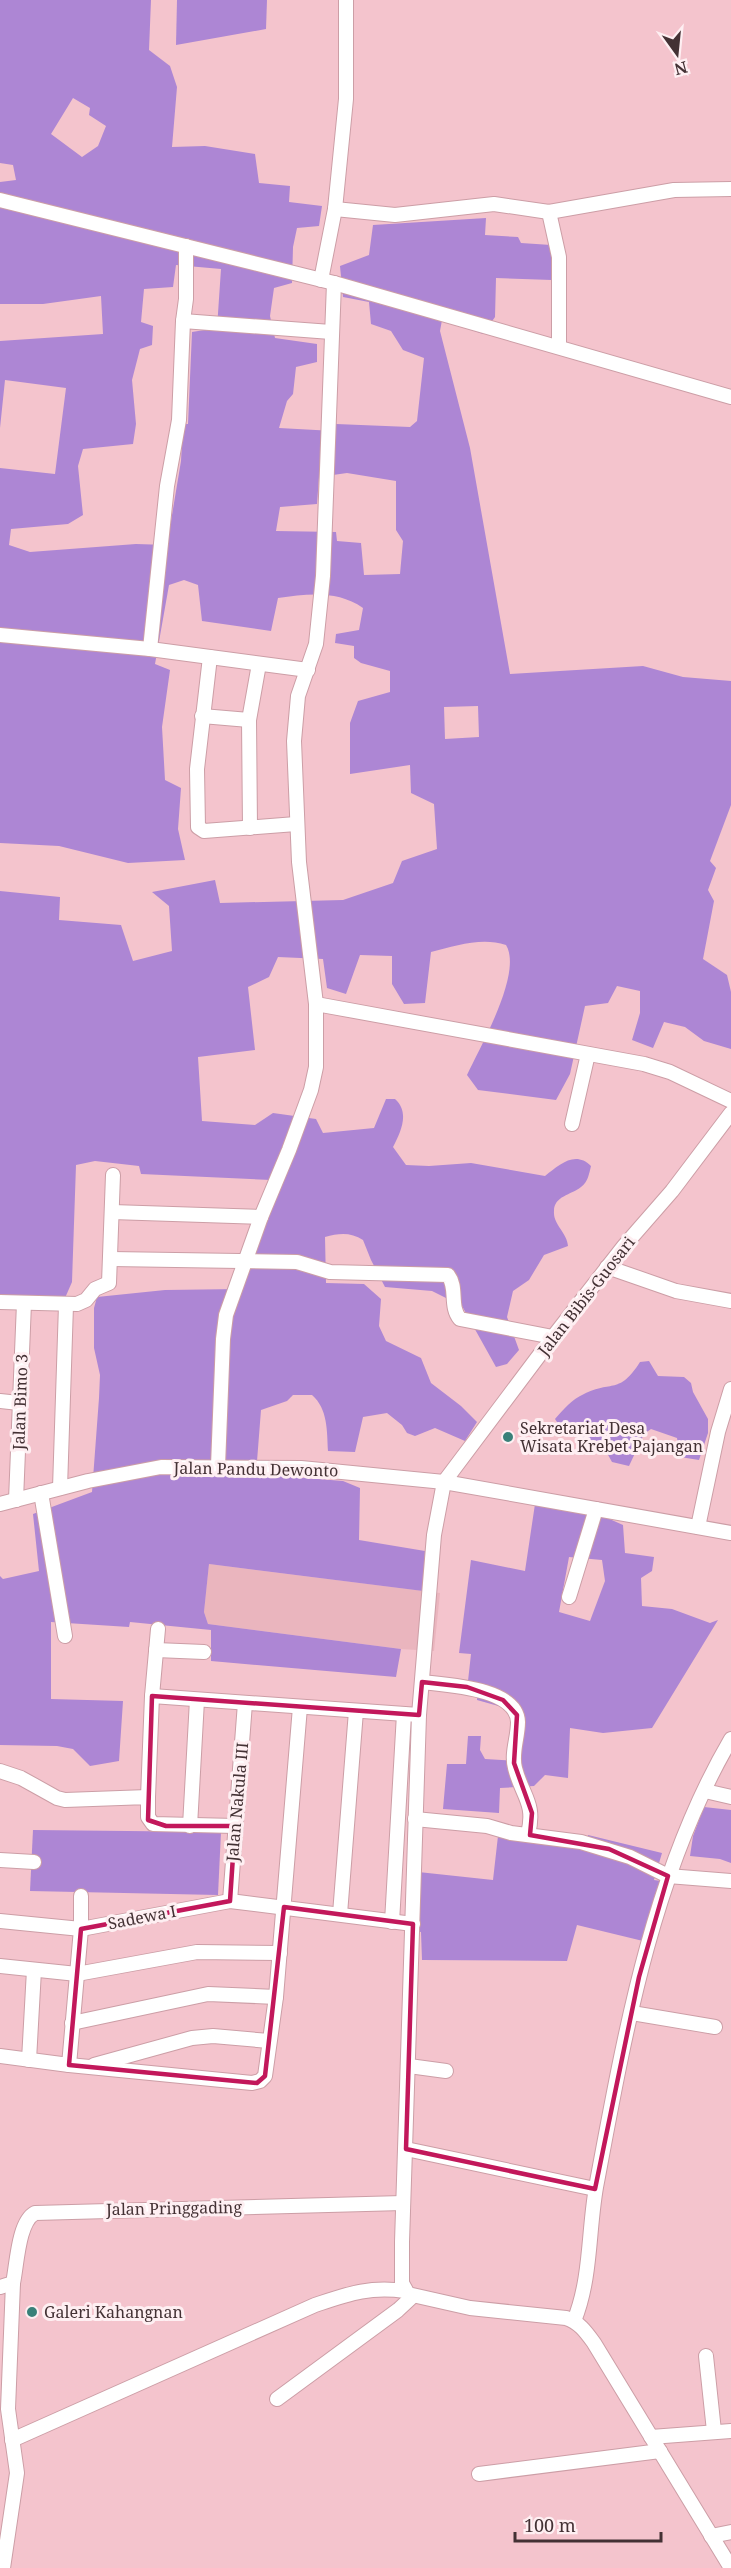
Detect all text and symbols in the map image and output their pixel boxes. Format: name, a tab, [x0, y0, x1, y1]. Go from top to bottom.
north arrow	[647, 24, 707, 84]
text: N	[672, 56, 690, 81]
street label: Jalan Bibis-Guosari	[532, 1232, 639, 1361]
street label: Jalan Bimo 3	[7, 1353, 33, 1451]
place label: Sekretariat Desa Wisata Krebet Pajangan	[520, 1417, 703, 1457]
marker: Sekretariat Desa Wisata Krebet Pajangan	[501, 1430, 515, 1444]
street label: Jalan Pandu Dewonto	[172, 1457, 339, 1481]
street label: Jalan Nakula III	[221, 1741, 253, 1864]
street label: Sadewa I	[106, 1900, 178, 1934]
street label: Jalan Pringgading	[105, 2196, 243, 2220]
place label: Galeri Kahangnan	[44, 2301, 183, 2323]
marker: Galeri Kahangnan	[25, 2305, 39, 2319]
scale bar	[515, 2505, 660, 2543]
text: 100 m	[524, 2513, 576, 2537]

